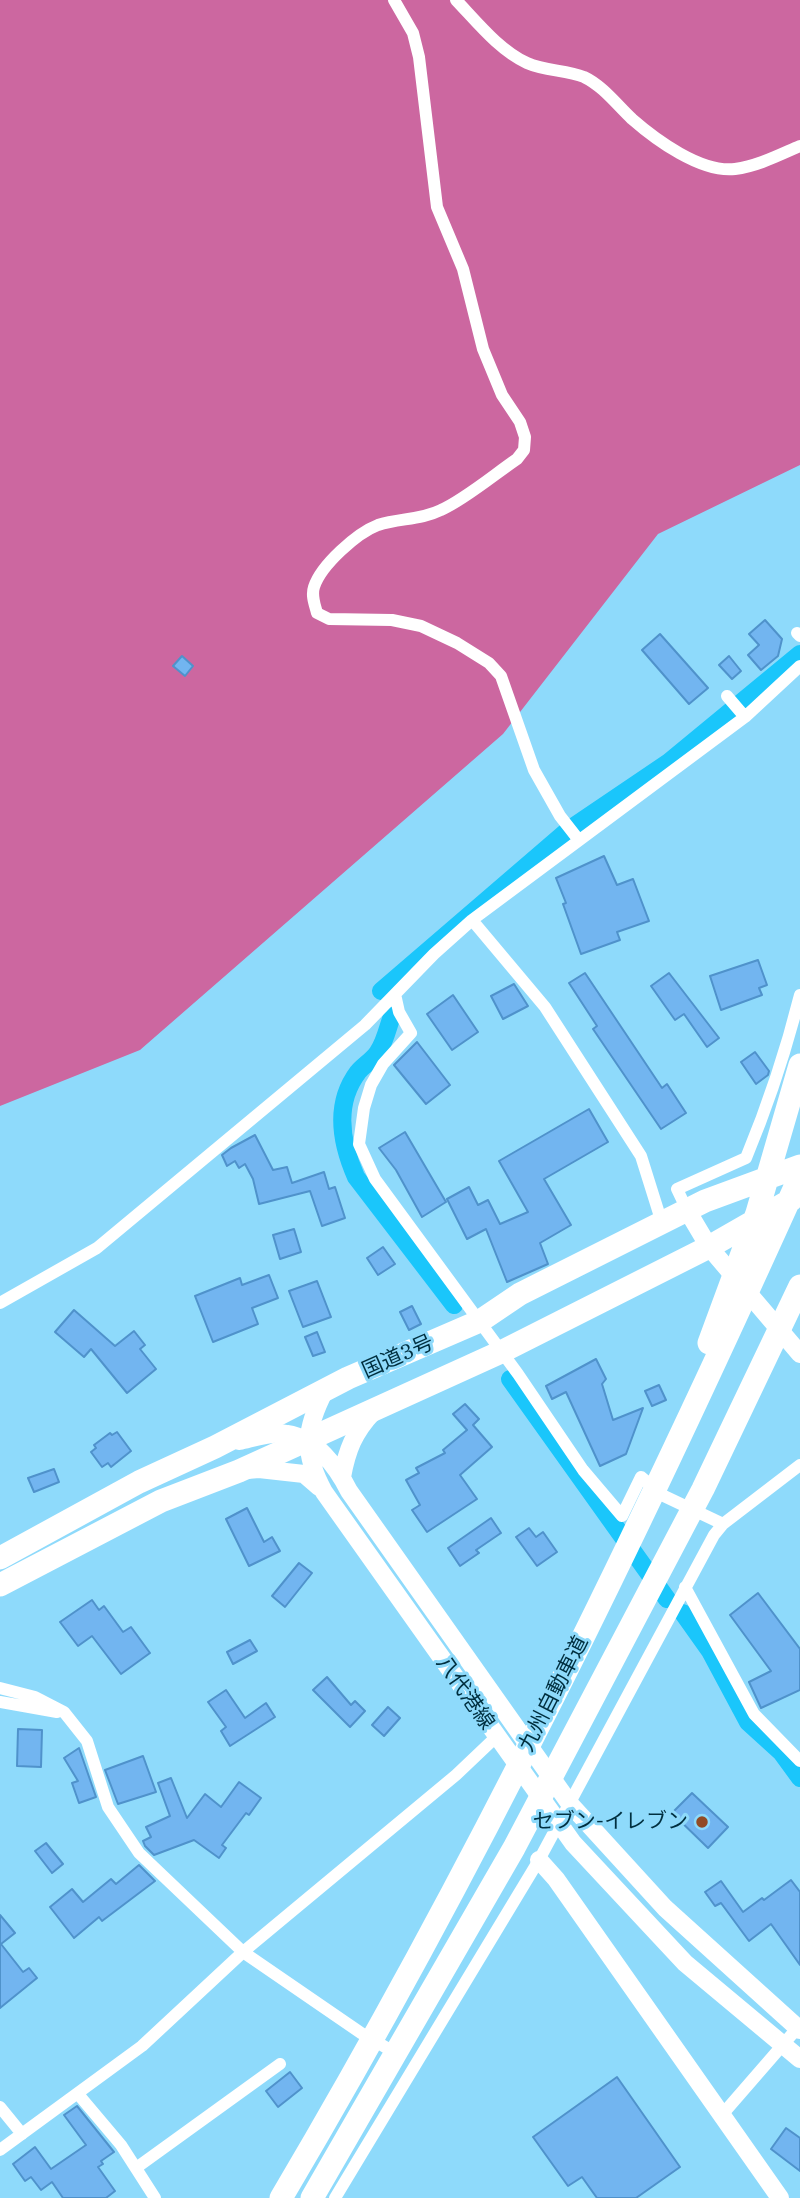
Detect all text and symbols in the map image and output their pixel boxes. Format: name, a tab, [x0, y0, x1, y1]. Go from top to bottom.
street label: 国道3号	[358, 1330, 438, 1384]
street label: 九州自動車道	[514, 1632, 594, 1756]
street label: 八代港線	[431, 1651, 499, 1735]
place label: セブン-イレブン	[533, 1809, 688, 1835]
marker: セブン-イレブン	[694, 1814, 710, 1830]

